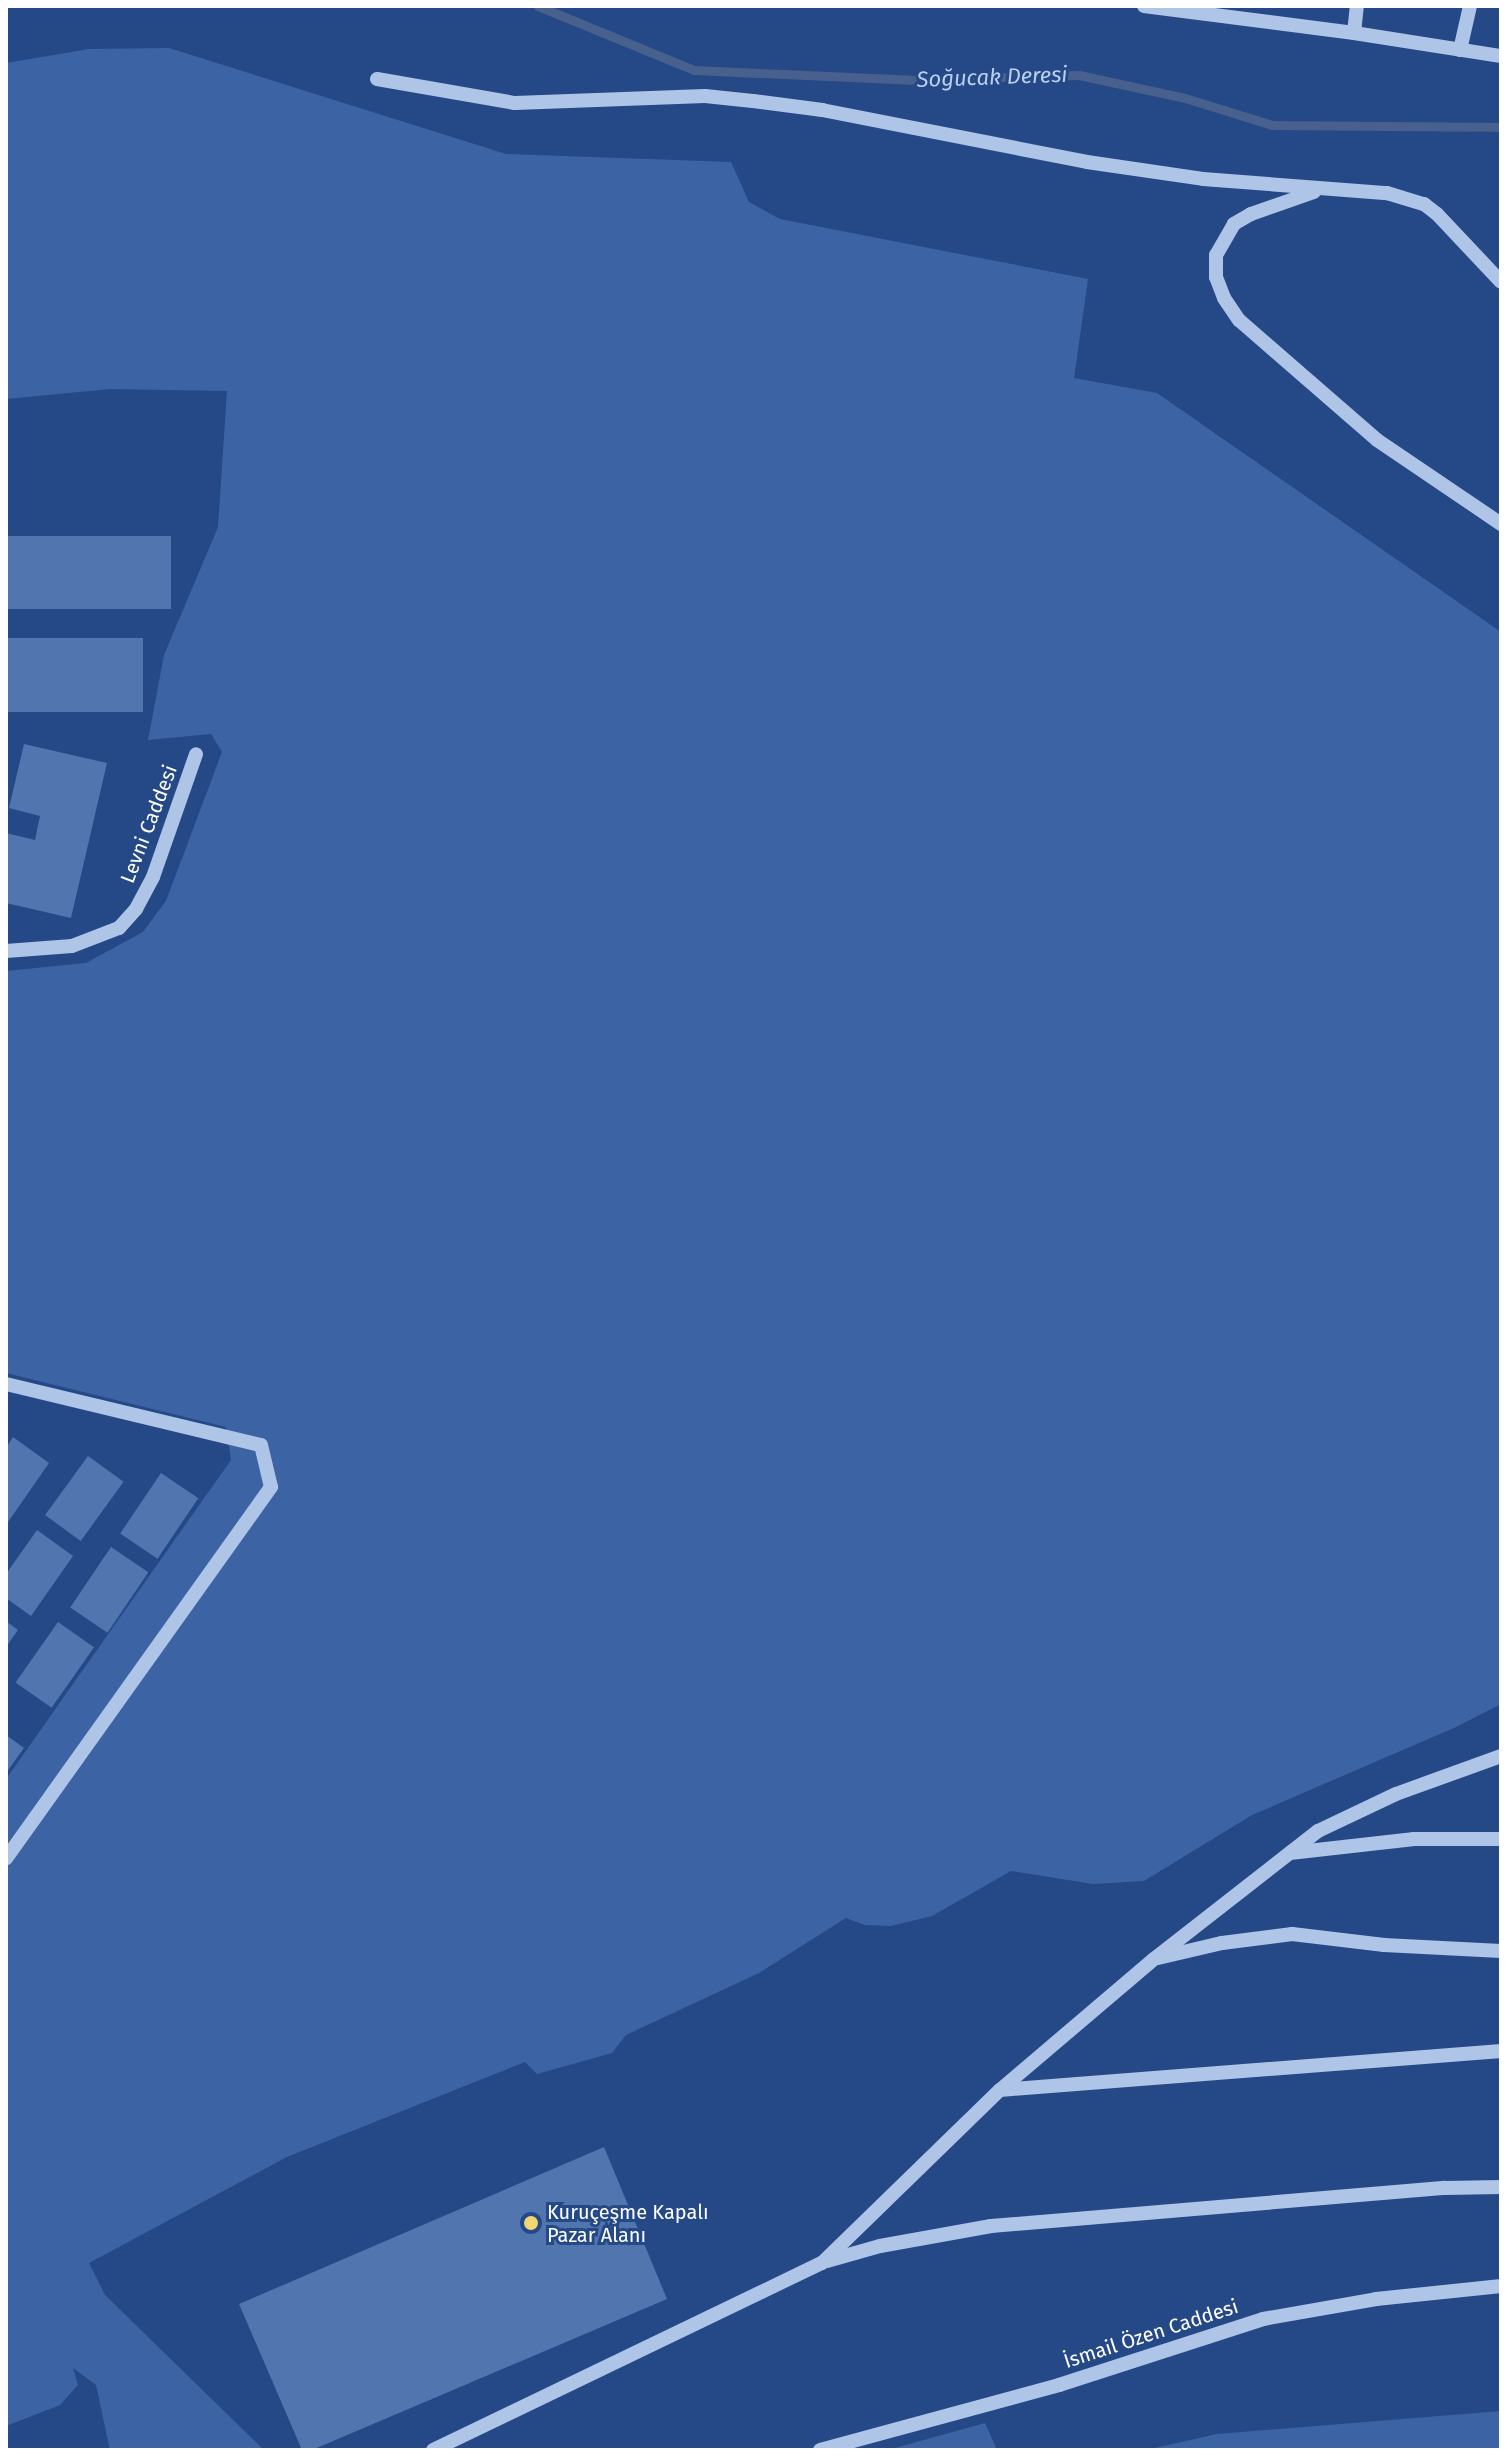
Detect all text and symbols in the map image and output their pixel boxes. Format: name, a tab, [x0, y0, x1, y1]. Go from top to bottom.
water label: Soğucak Deresi	[916, 61, 1068, 93]
street label: Levni Caddesi	[115, 762, 183, 886]
place label: Kuruçeşme Kapalı Pazar Alanı	[547, 2200, 709, 2247]
marker: Kuruçeşme Kapalı Pazar Alanı	[522, 2214, 540, 2232]
street label: İsmail Özen Caddesi	[1061, 2294, 1241, 2374]

